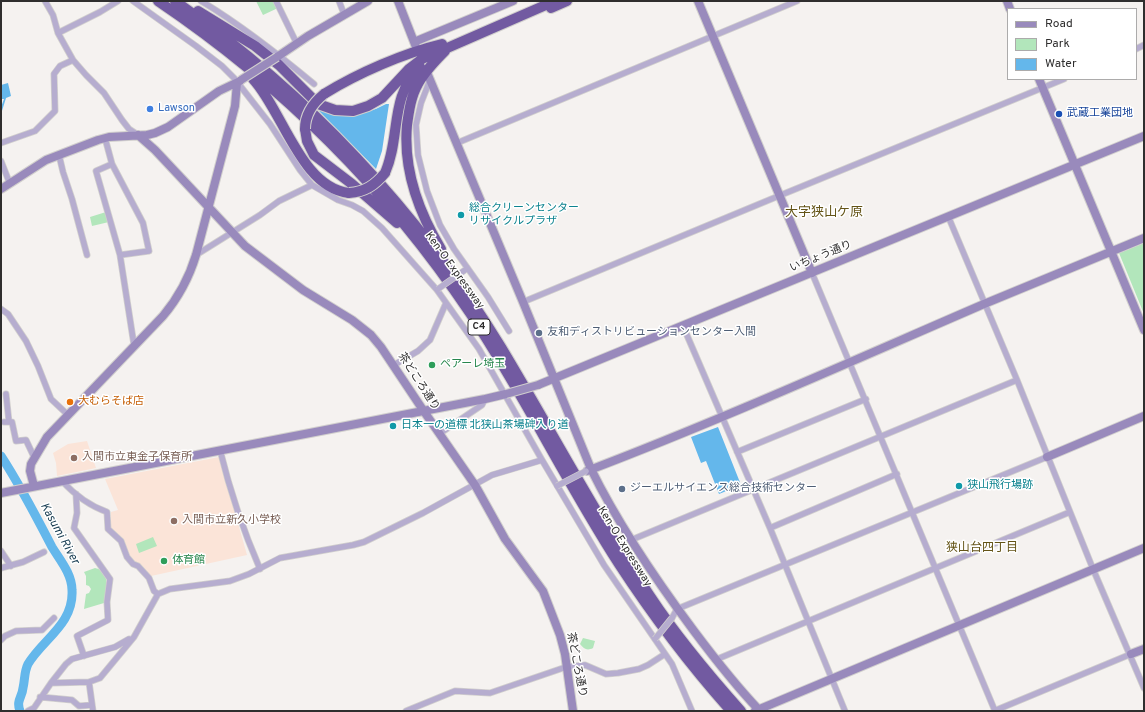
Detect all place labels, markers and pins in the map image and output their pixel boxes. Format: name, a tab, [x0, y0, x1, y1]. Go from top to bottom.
place label: Lawson	[158, 102, 195, 116]
marker: Lawson	[145, 104, 155, 114]
place label: 武蔵工業団地	[1067, 107, 1133, 121]
marker: 武蔵工業団地	[1054, 109, 1064, 119]
place label: 総合クリーンセンター リサイクルプラザ	[469, 202, 579, 228]
marker: 総合クリーンセンター リサイクルプラザ	[456, 210, 466, 220]
place label: 友和ディストリビューションセンター入間	[547, 326, 756, 340]
marker: 友和ディストリビューションセンター入間	[534, 328, 544, 338]
place label: ペアーレ埼玉	[440, 358, 505, 372]
marker: ペアーレ埼玉	[427, 360, 437, 370]
place label: 大むらそば店	[78, 395, 144, 409]
marker: 大むらそば店	[65, 397, 75, 407]
place label: 日本一の道標 北狭山茶場碑入り道	[401, 419, 569, 433]
marker: 日本一の道標 北狭山茶場碑入り道	[388, 421, 398, 431]
place label: 入間市立東金子保育所	[82, 451, 192, 465]
marker: 入間市立東金子保育所	[69, 453, 79, 463]
place label: 狭山飛行場跡	[967, 479, 1033, 493]
marker: 狭山飛行場跡	[954, 481, 964, 491]
place label: ジーエルサイエンス総合技術センター	[630, 482, 817, 496]
marker: ジーエルサイエンス総合技術センター	[617, 484, 627, 494]
place label: 入間市立新久小学校	[182, 514, 281, 528]
marker: 入間市立新久小学校	[169, 516, 179, 526]
place label: 体育館	[172, 554, 205, 568]
marker: 体育館	[159, 556, 169, 566]

